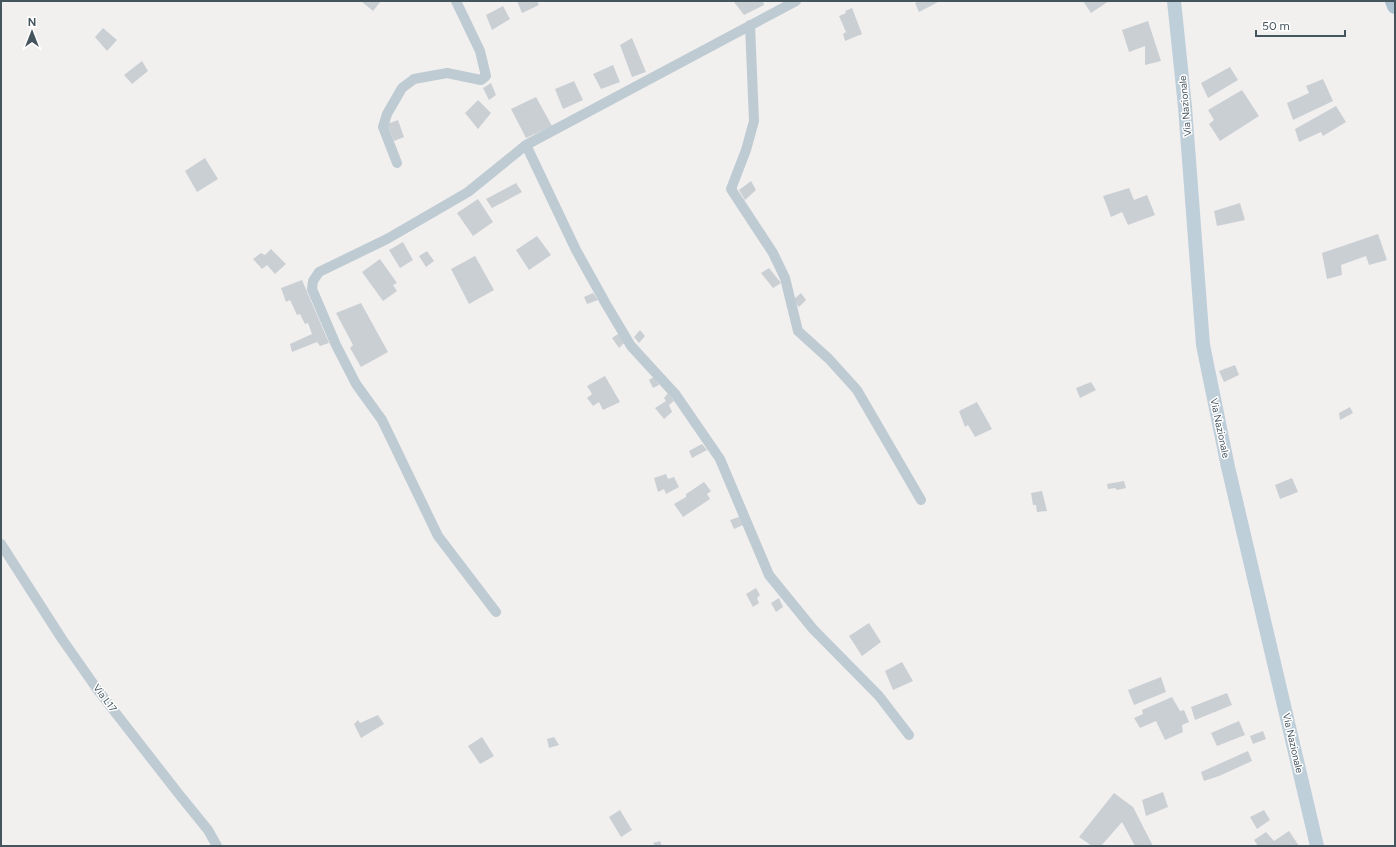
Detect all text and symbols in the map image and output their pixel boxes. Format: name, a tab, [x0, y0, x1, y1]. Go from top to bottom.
north arrow	[12, 12, 52, 52]
scale bar	[1256, 12, 1345, 38]
text: N	[28, 16, 36, 29]
text: 50 m	[1262, 19, 1290, 33]
street label: Via Nazionale	[1176, 74, 1194, 137]
street label: Via Nazionale	[1207, 397, 1233, 460]
street label: Via L17	[90, 681, 120, 715]
street label: Via Nazionale	[1280, 712, 1306, 775]

